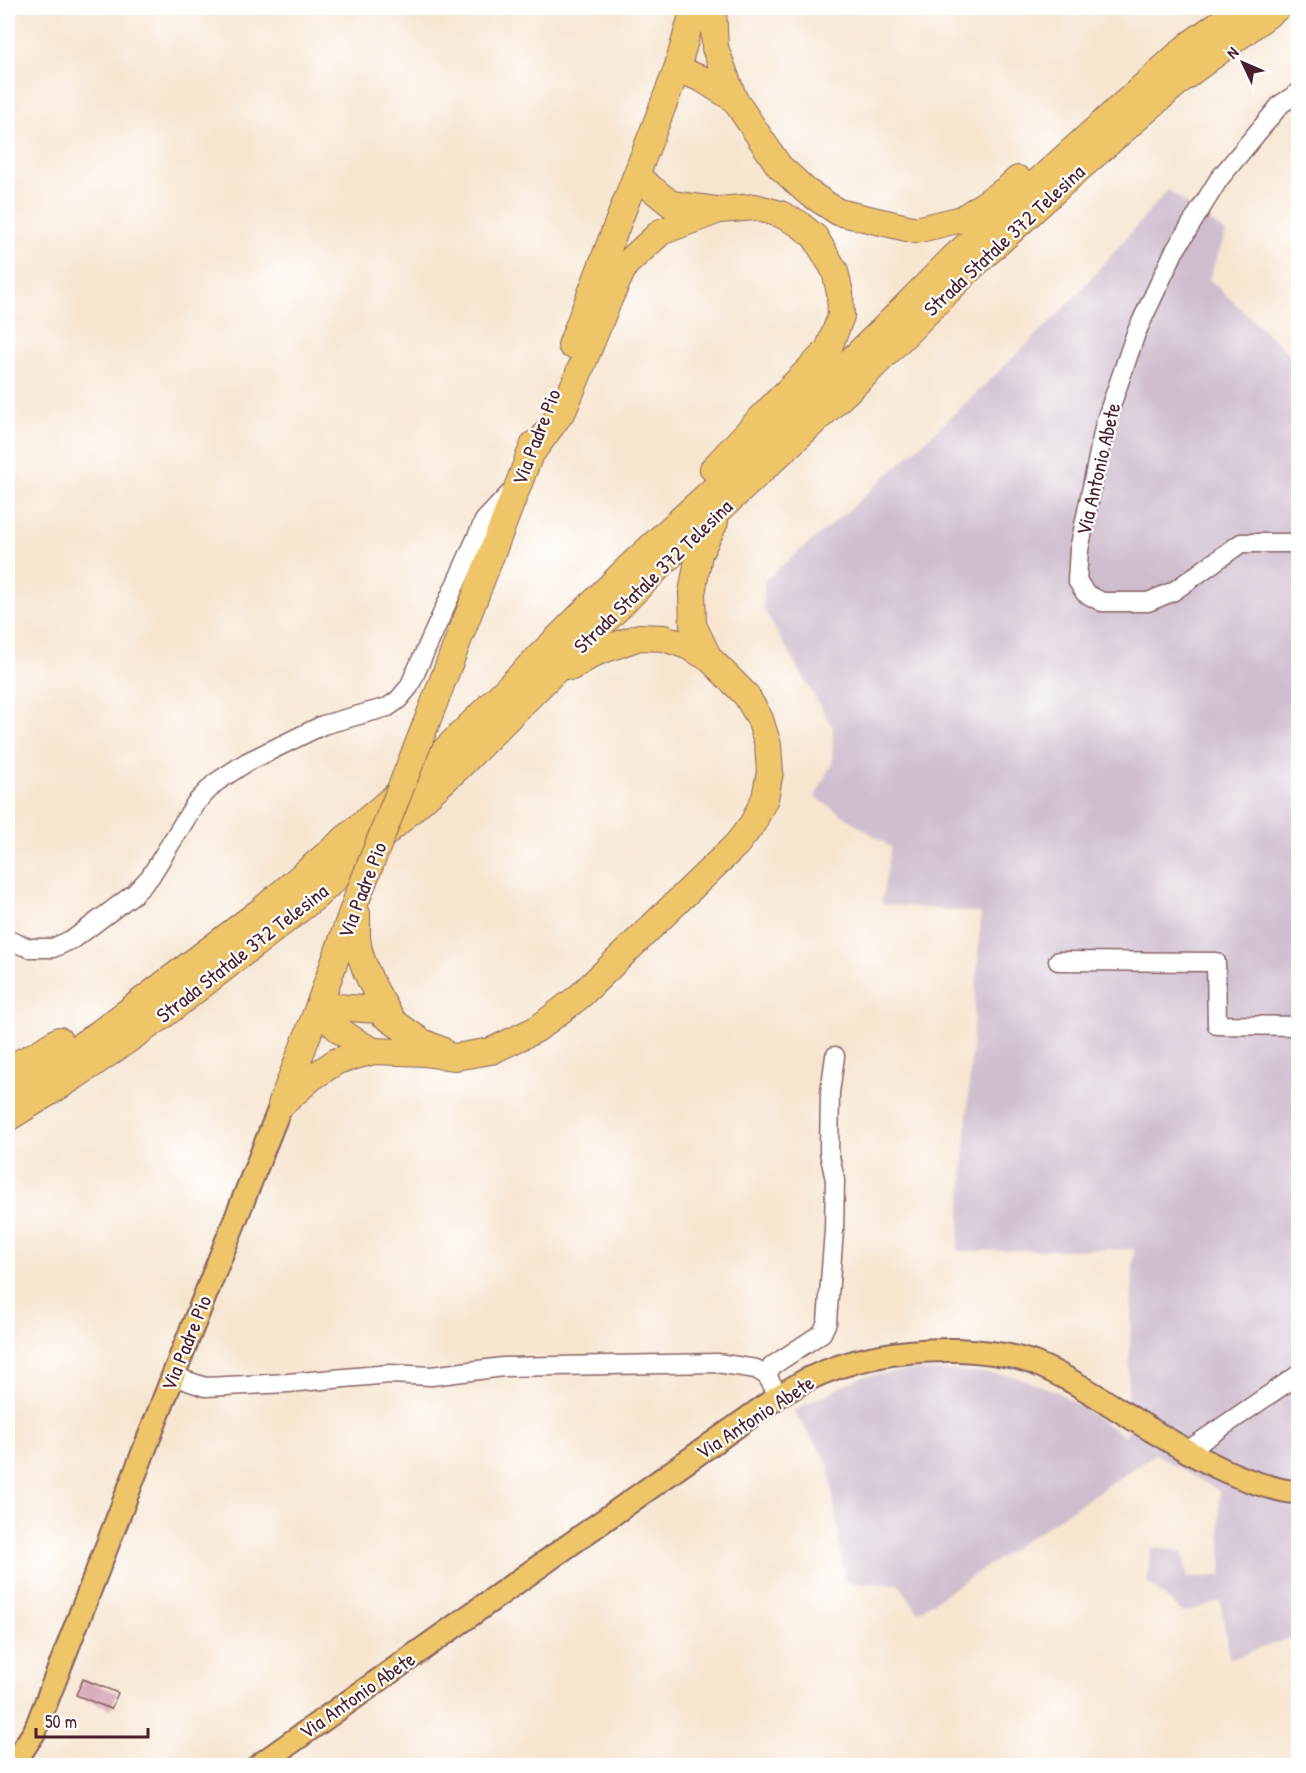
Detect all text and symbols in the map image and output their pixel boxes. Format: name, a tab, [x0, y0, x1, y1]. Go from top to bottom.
north arrow	[1213, 33, 1273, 93]
text: N	[1221, 42, 1243, 63]
street label: Strada Statale 372 Telesina	[917, 157, 1091, 323]
street label: Via Padre Pio	[504, 385, 568, 489]
street label: Via Antonio Abete	[1069, 400, 1127, 538]
street label: Strada Statale 372 Telesina	[567, 492, 739, 660]
street label: Via Padre Pio	[330, 838, 394, 942]
street label: Strada Statale 372 Telesina	[150, 877, 334, 1029]
street label: Via Padre Pio	[154, 1291, 218, 1395]
street label: Via Antonio Abete	[690, 1368, 820, 1466]
street label: Via Antonio Abete	[293, 1644, 421, 1746]
scale bar	[36, 1701, 148, 1739]
text: 50 m	[45, 1709, 77, 1734]

